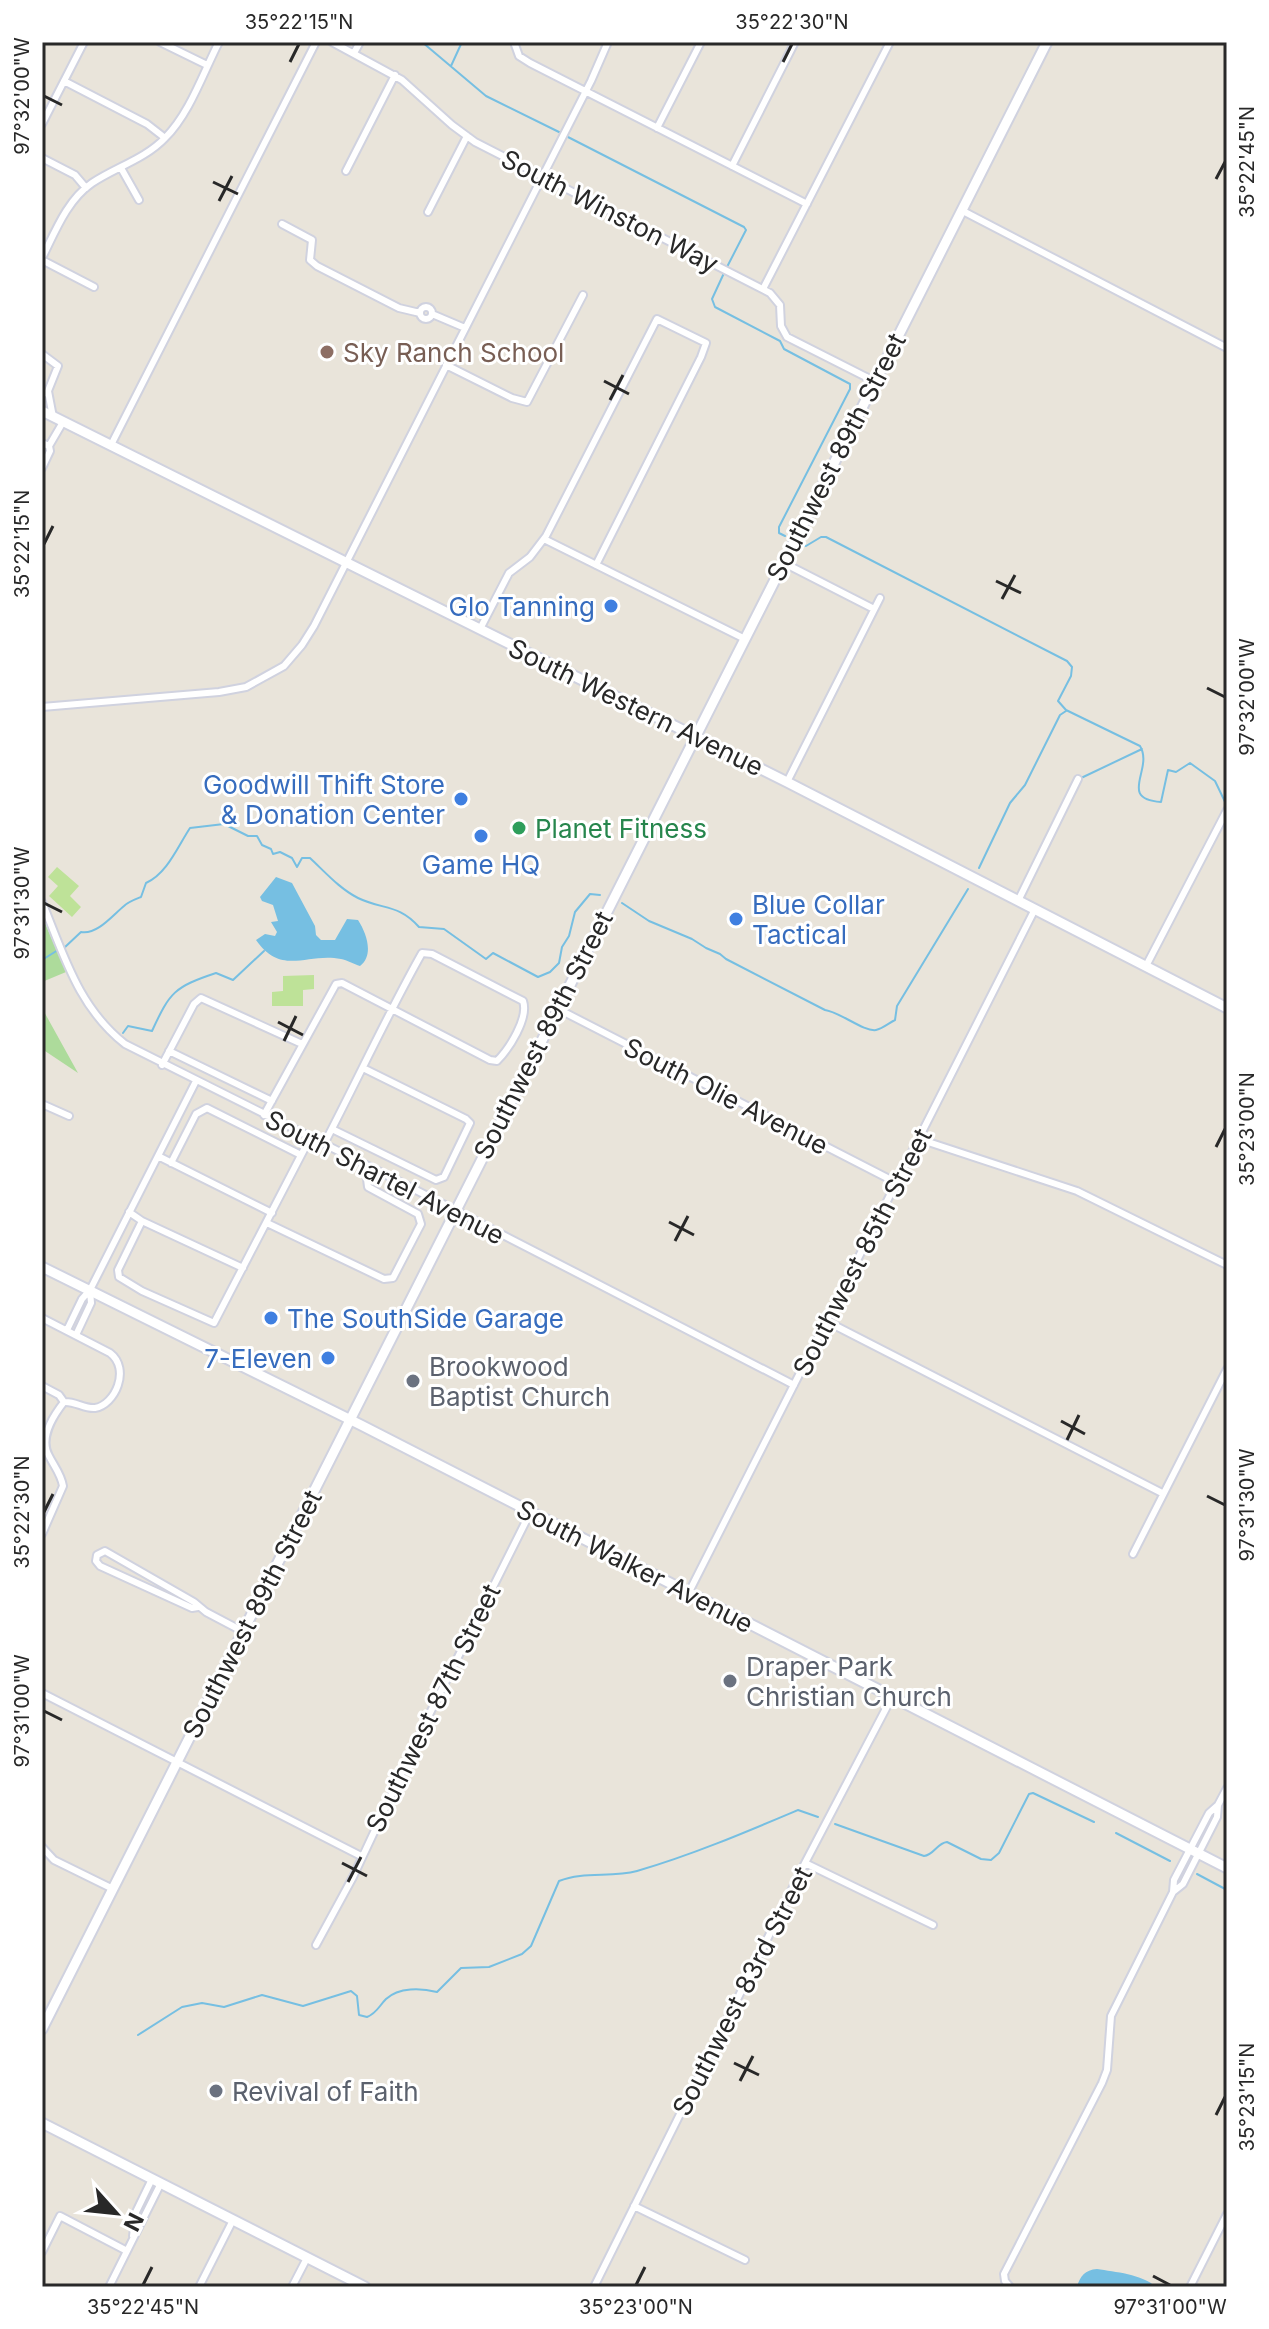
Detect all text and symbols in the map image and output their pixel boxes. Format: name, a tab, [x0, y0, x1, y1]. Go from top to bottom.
text: 35°22'15"N	[245, 10, 353, 34]
text: 35°22'30"N	[735, 10, 849, 34]
text: 97°32'00"W	[10, 37, 34, 155]
text: 35°22'45"N	[1235, 106, 1259, 218]
street label: South Winston Way	[496, 143, 724, 279]
street label: Southwest 89th Street	[760, 328, 912, 586]
place label: Sky Ranch School	[343, 337, 564, 368]
marker: Sky Ranch School	[318, 343, 336, 361]
text: 35°22'15"N	[10, 490, 34, 598]
place label: Glo Tanning	[449, 591, 595, 622]
marker: Glo Tanning	[602, 597, 620, 615]
street label: South Western Avenue	[504, 632, 768, 782]
text: 97°32'00"W	[1235, 638, 1259, 756]
place label: Goodwill Thift Store & Donation Center	[203, 769, 445, 830]
marker: Goodwill Thift Store & Donation Center	[452, 790, 470, 808]
place label: Planet Fitness	[535, 813, 707, 844]
marker: Planet Fitness	[510, 819, 528, 837]
marker: Game HQ	[472, 827, 490, 845]
text: 97°31'30"W	[10, 846, 34, 959]
place label: Game HQ	[422, 849, 540, 880]
place label: Blue Collar Tactical	[752, 889, 885, 950]
street label: Southwest 89th Street	[467, 906, 619, 1164]
marker: Blue Collar Tactical	[727, 910, 745, 928]
street label: South Olie Avenue	[619, 1031, 833, 1161]
text: 35°23'00"N	[1235, 1072, 1259, 1186]
street label: South Shartel Avenue	[260, 1103, 510, 1251]
street label: Southwest 85th Street	[786, 1123, 938, 1381]
place label: The SouthSide Garage	[287, 1303, 564, 1334]
marker: The SouthSide Garage	[262, 1309, 280, 1327]
place label: 7-Eleven	[204, 1343, 312, 1374]
marker: 7-Eleven	[319, 1349, 337, 1367]
place label: Brookwood Baptist Church	[429, 1351, 610, 1412]
marker: Brookwood Baptist Church	[404, 1372, 422, 1390]
text: 97°31'30"W	[1235, 1448, 1259, 1561]
text: 35°22'30"N	[10, 1455, 34, 1569]
street label: Southwest 89th Street	[176, 1485, 328, 1743]
street label: South Walker Avenue	[512, 1493, 758, 1639]
street label: Southwest 87th Street	[359, 1579, 507, 1837]
place label: Draper Park Christian Church	[746, 1651, 952, 1712]
text: 97°31'00"W	[10, 1654, 34, 1768]
marker: Draper Park Christian Church	[721, 1672, 739, 1690]
street label: Southwest 83rd Street	[666, 1861, 818, 2121]
text: 35°23'15"N	[1235, 2043, 1259, 2151]
place label: Revival of Faith	[232, 2076, 419, 2107]
marker: Revival of Faith	[207, 2082, 225, 2100]
north arrow	[76, 2173, 156, 2253]
text: N	[118, 2209, 149, 2235]
text: 35°22'45"N	[87, 2295, 199, 2319]
text: 35°23'00"N	[579, 2295, 693, 2319]
text: 97°31'00"W	[1113, 2295, 1227, 2319]

